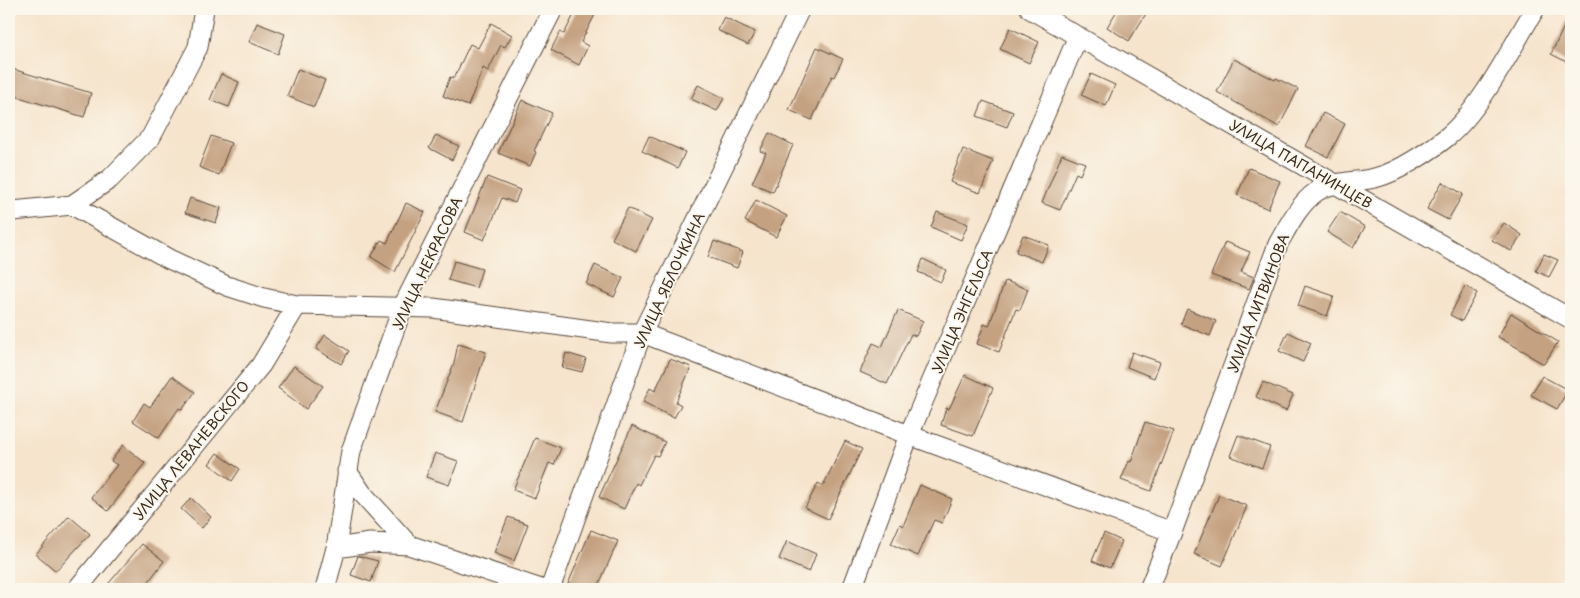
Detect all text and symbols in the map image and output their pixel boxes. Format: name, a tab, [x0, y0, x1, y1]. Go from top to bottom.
street label: УЛИЦА ПАПАНИНЦЕВ	[1226, 114, 1376, 214]
street label: УЛИЦА НЕКРАСОВА	[387, 193, 467, 333]
street label: УЛИЦА ЯБЛОЧКИНА	[628, 209, 710, 351]
street label: УЛИЦА ЛИТВИНОВА	[1222, 231, 1294, 375]
street label: УЛИЦА ЭНГЕЛЬСА	[926, 246, 998, 376]
street label: УЛИЦА ЛЕВАНЕВСКОГО	[128, 376, 254, 524]

